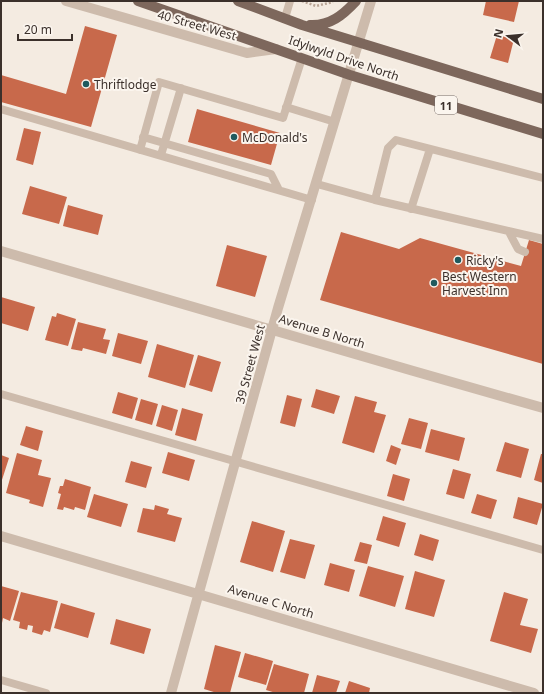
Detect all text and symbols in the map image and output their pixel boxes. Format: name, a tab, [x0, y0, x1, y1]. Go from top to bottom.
street label: 40 Street West	[156, 6, 239, 45]
scale bar	[18, 16, 72, 42]
north arrow	[488, 16, 528, 56]
text: 20 m	[24, 21, 52, 38]
text: N	[489, 27, 506, 39]
street label: Idylwyld Drive North	[287, 31, 401, 85]
place label: Thriftlodge	[94, 76, 157, 93]
marker: Thriftlodge	[81, 79, 91, 89]
road number: 11	[435, 96, 457, 114]
place label: McDonald's	[242, 129, 308, 146]
marker: McDonald's	[229, 132, 239, 142]
place label: Ricky's	[466, 252, 504, 269]
marker: Ricky's	[453, 255, 463, 265]
place label: Best Western Harvest Inn	[442, 268, 517, 299]
marker: Best Western Harvest Inn	[429, 278, 439, 288]
street label: Avenue B North	[277, 310, 367, 352]
street label: 39 Street West	[231, 322, 269, 405]
street label: Avenue C North	[226, 580, 316, 622]

